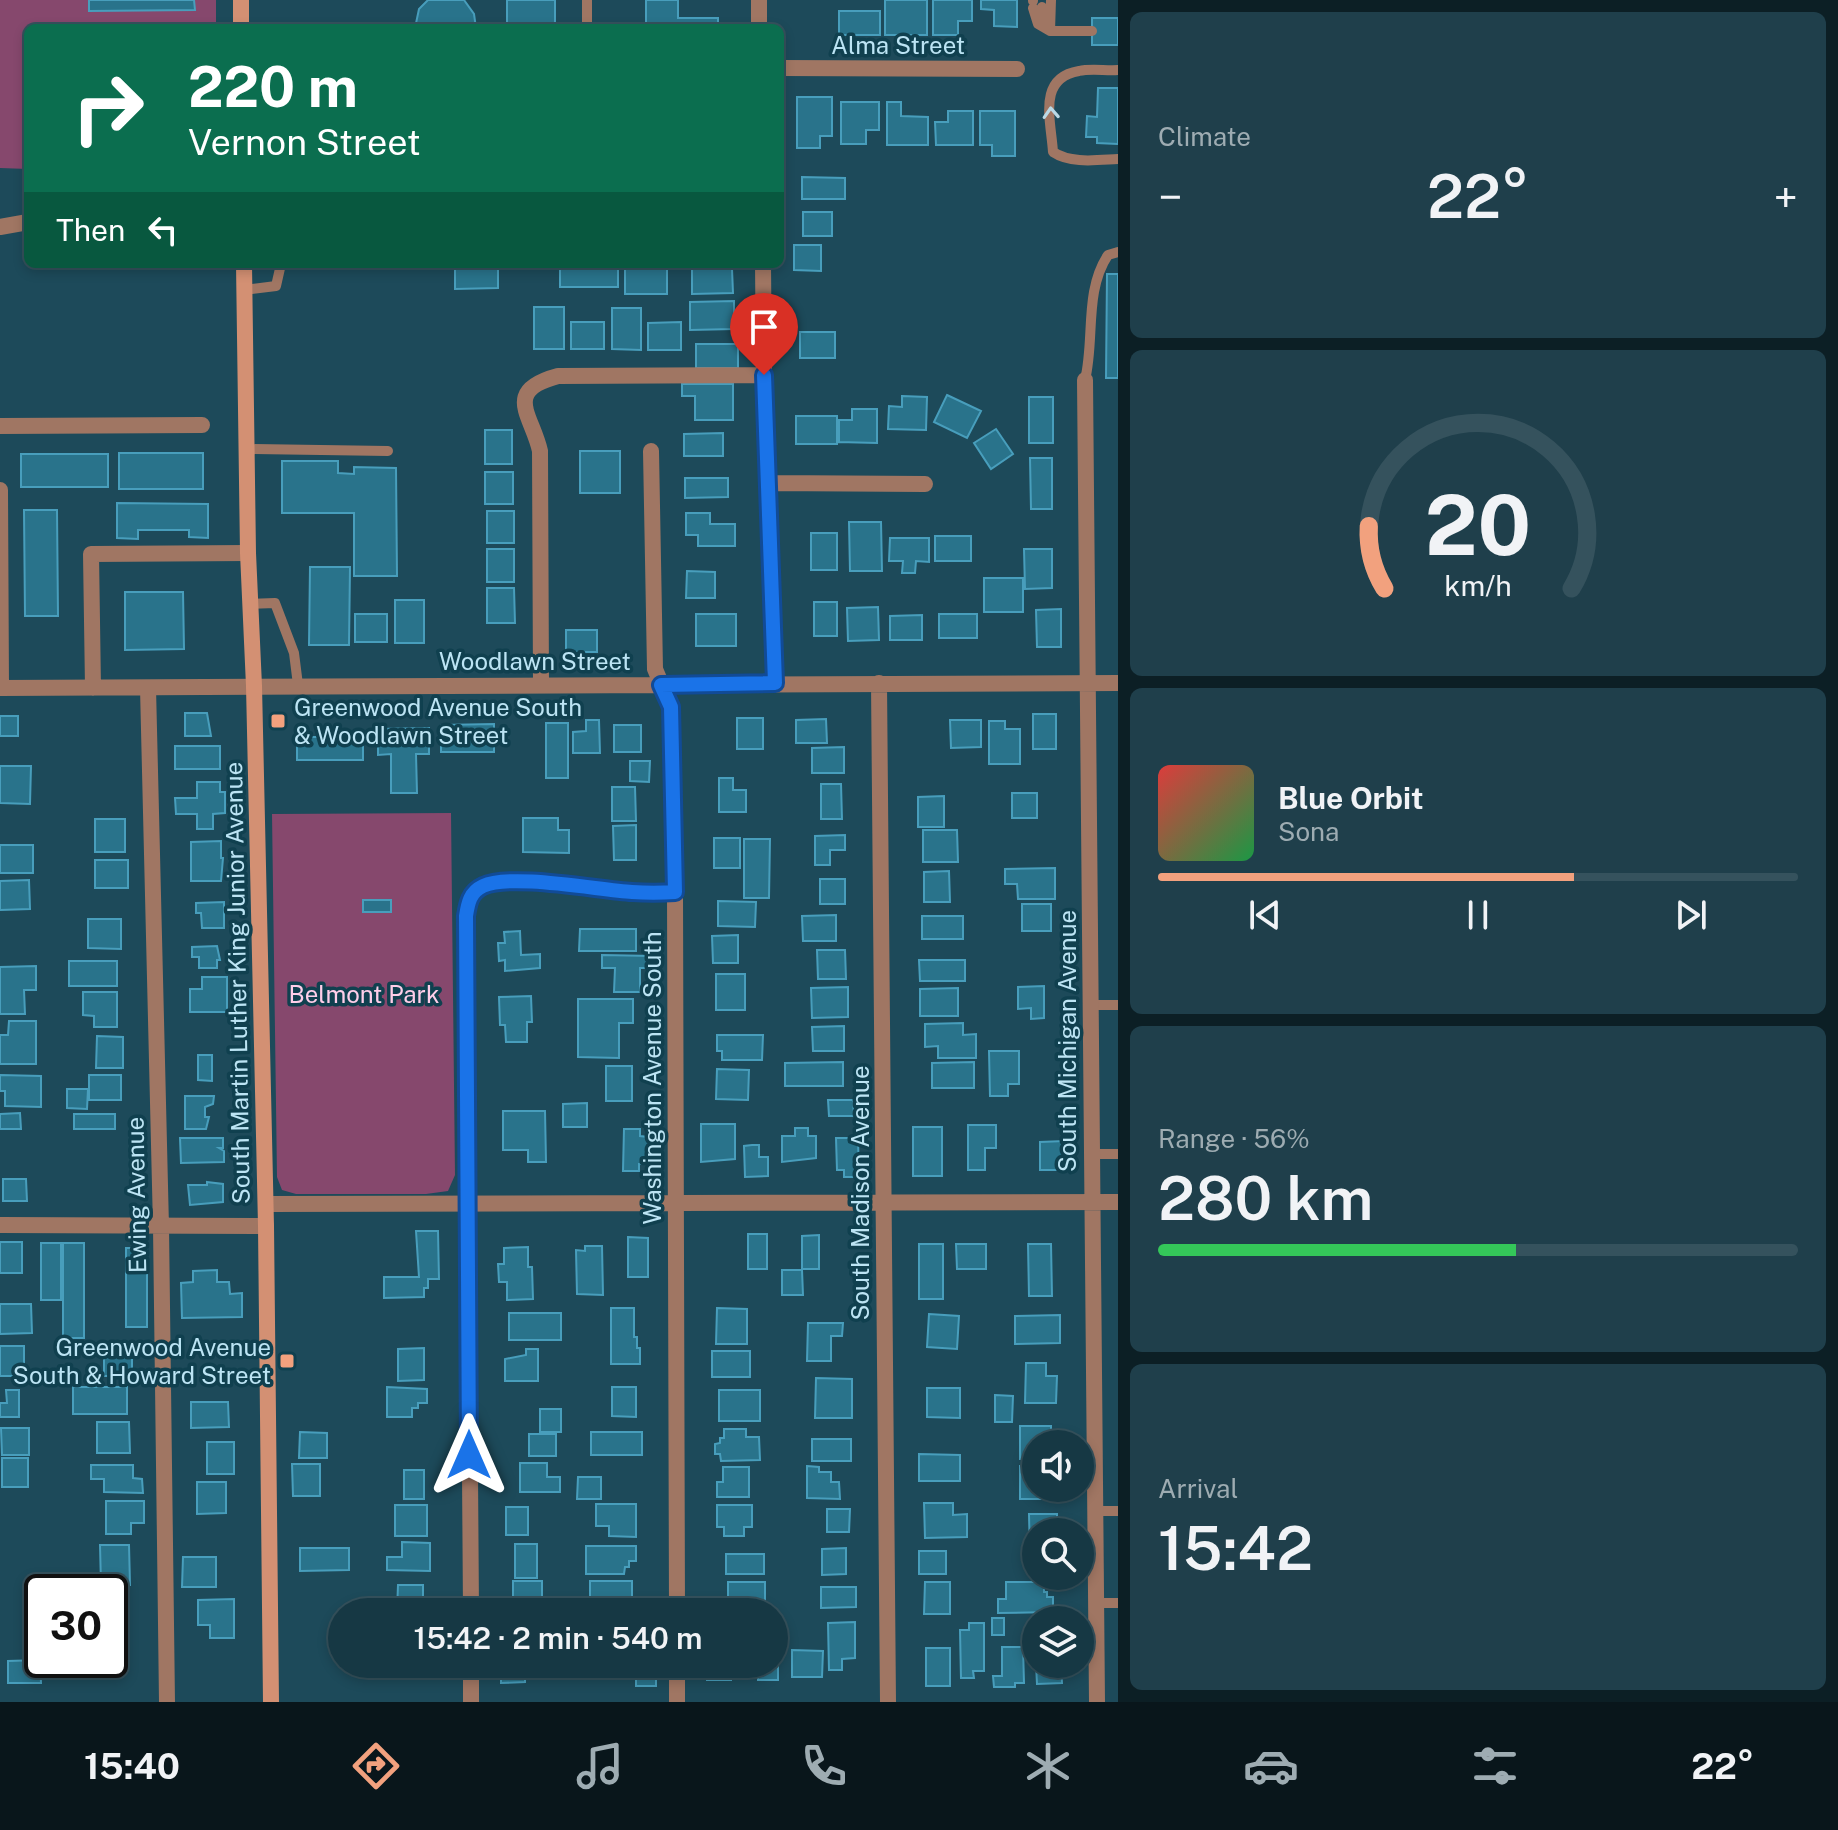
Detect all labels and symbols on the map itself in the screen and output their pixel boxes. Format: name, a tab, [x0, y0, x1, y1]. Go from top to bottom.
street label: Alma Street	[831, 31, 965, 59]
one-way arrow	[1042, 106, 1059, 119]
pin	[730, 293, 798, 375]
street label: Woodlawn Street	[439, 647, 631, 675]
place label: Greenwood Avenue South & Woodlawn Street	[294, 693, 582, 749]
marker: Greenwood Avenue South & Woodlawn Street	[269, 712, 287, 730]
street label: South Martin Luther King Junior Avenue	[219, 762, 255, 1204]
street label: South Michigan Avenue	[1053, 910, 1081, 1172]
street label: Washington Avenue South	[638, 931, 666, 1225]
park label: Belmont Park	[289, 980, 439, 1008]
street label: South Madison Avenue	[846, 1065, 874, 1321]
street label: Ewing Avenue	[121, 1117, 151, 1273]
place label: Greenwood Avenue South & Howard Street	[13, 1333, 271, 1389]
marker: Greenwood Avenue South & Howard Street	[278, 1352, 296, 1370]
position arrow	[427, 1413, 511, 1497]
speed limit sign: 30	[24, 1574, 128, 1678]

